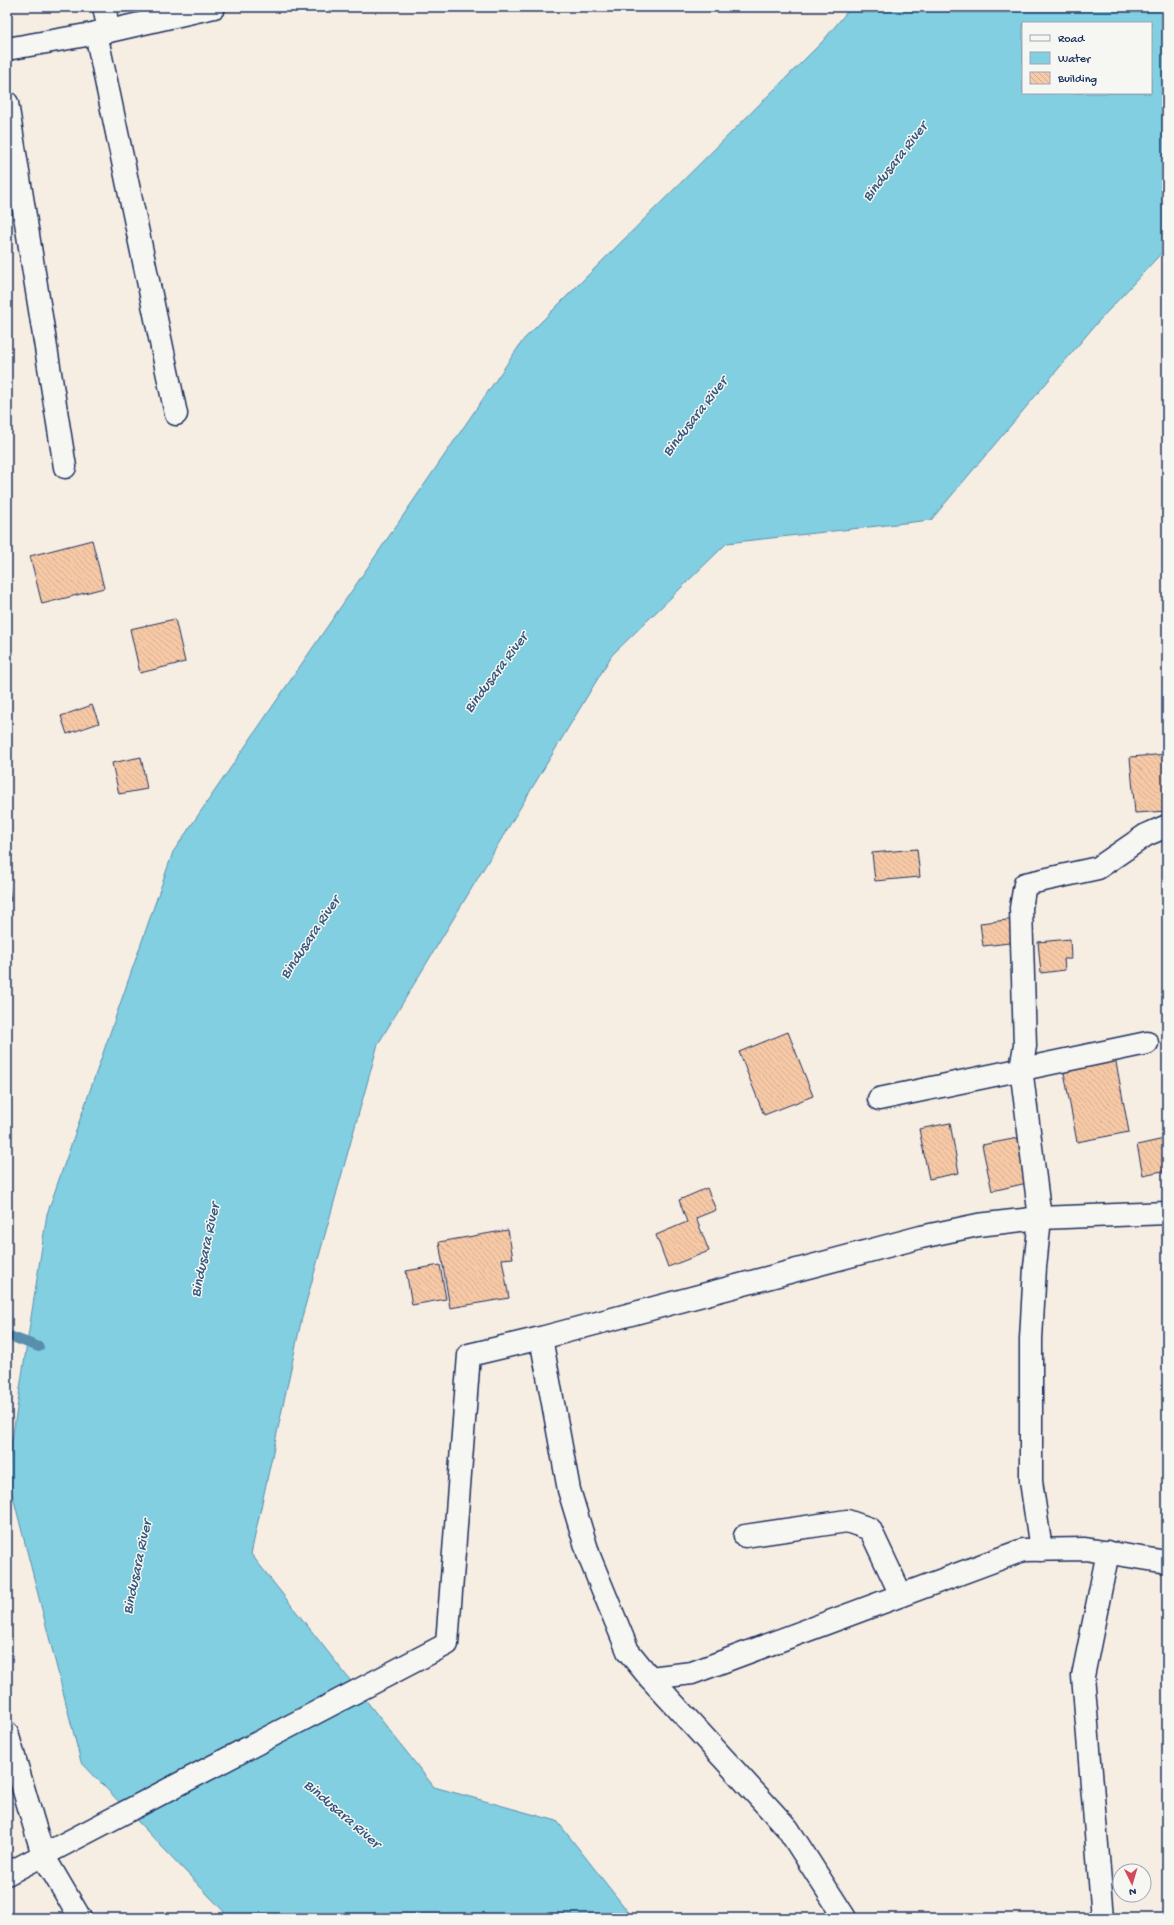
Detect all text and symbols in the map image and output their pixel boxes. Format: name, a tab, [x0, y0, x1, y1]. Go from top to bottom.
legend	[1022, 22, 1152, 94]
text: Road	[1058, 33, 1085, 47]
text: Water	[1058, 53, 1092, 67]
text: Building	[1057, 73, 1097, 87]
water label: Bindusara River	[859, 117, 934, 205]
water label: Bindusara River	[659, 372, 734, 460]
water label: Bindusara River	[461, 627, 534, 717]
water label: Bindusara River	[276, 891, 346, 983]
water label: Bindusara River	[187, 1199, 225, 1299]
water label: Bindusara River	[119, 1516, 157, 1616]
water label: Bindusara River	[300, 1776, 386, 1854]
north arrow	[1112, 1863, 1152, 1903]
text: N	[1129, 1885, 1137, 1897]

